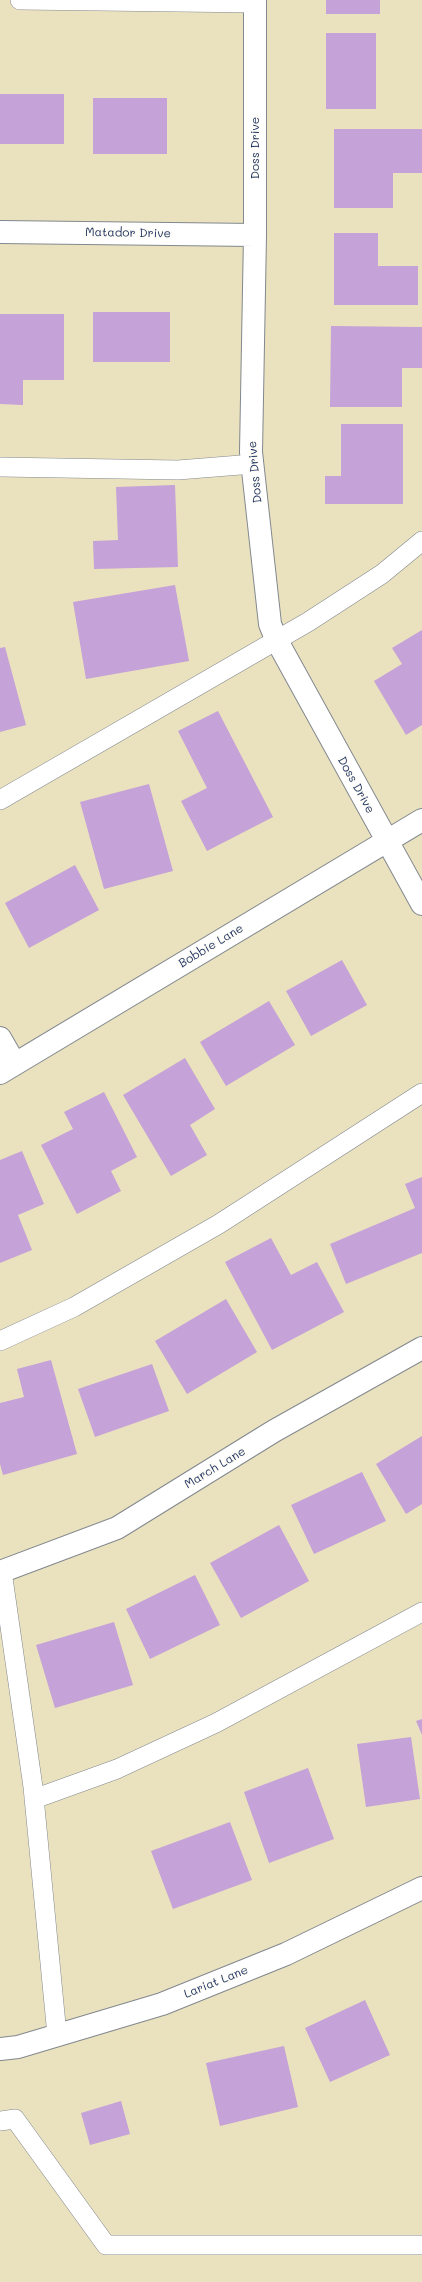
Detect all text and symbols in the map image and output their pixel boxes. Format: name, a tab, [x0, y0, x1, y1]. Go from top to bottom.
street label: Doss Drive	[248, 117, 262, 179]
street label: Matador Drive	[85, 225, 171, 241]
street label: Doss Drive	[245, 440, 265, 504]
street label: Doss Drive	[335, 754, 377, 816]
street label: Bobbie Lane	[176, 921, 246, 971]
street label: March Lane	[182, 1444, 248, 1492]
street label: Lariat Lane	[182, 1963, 250, 2001]

